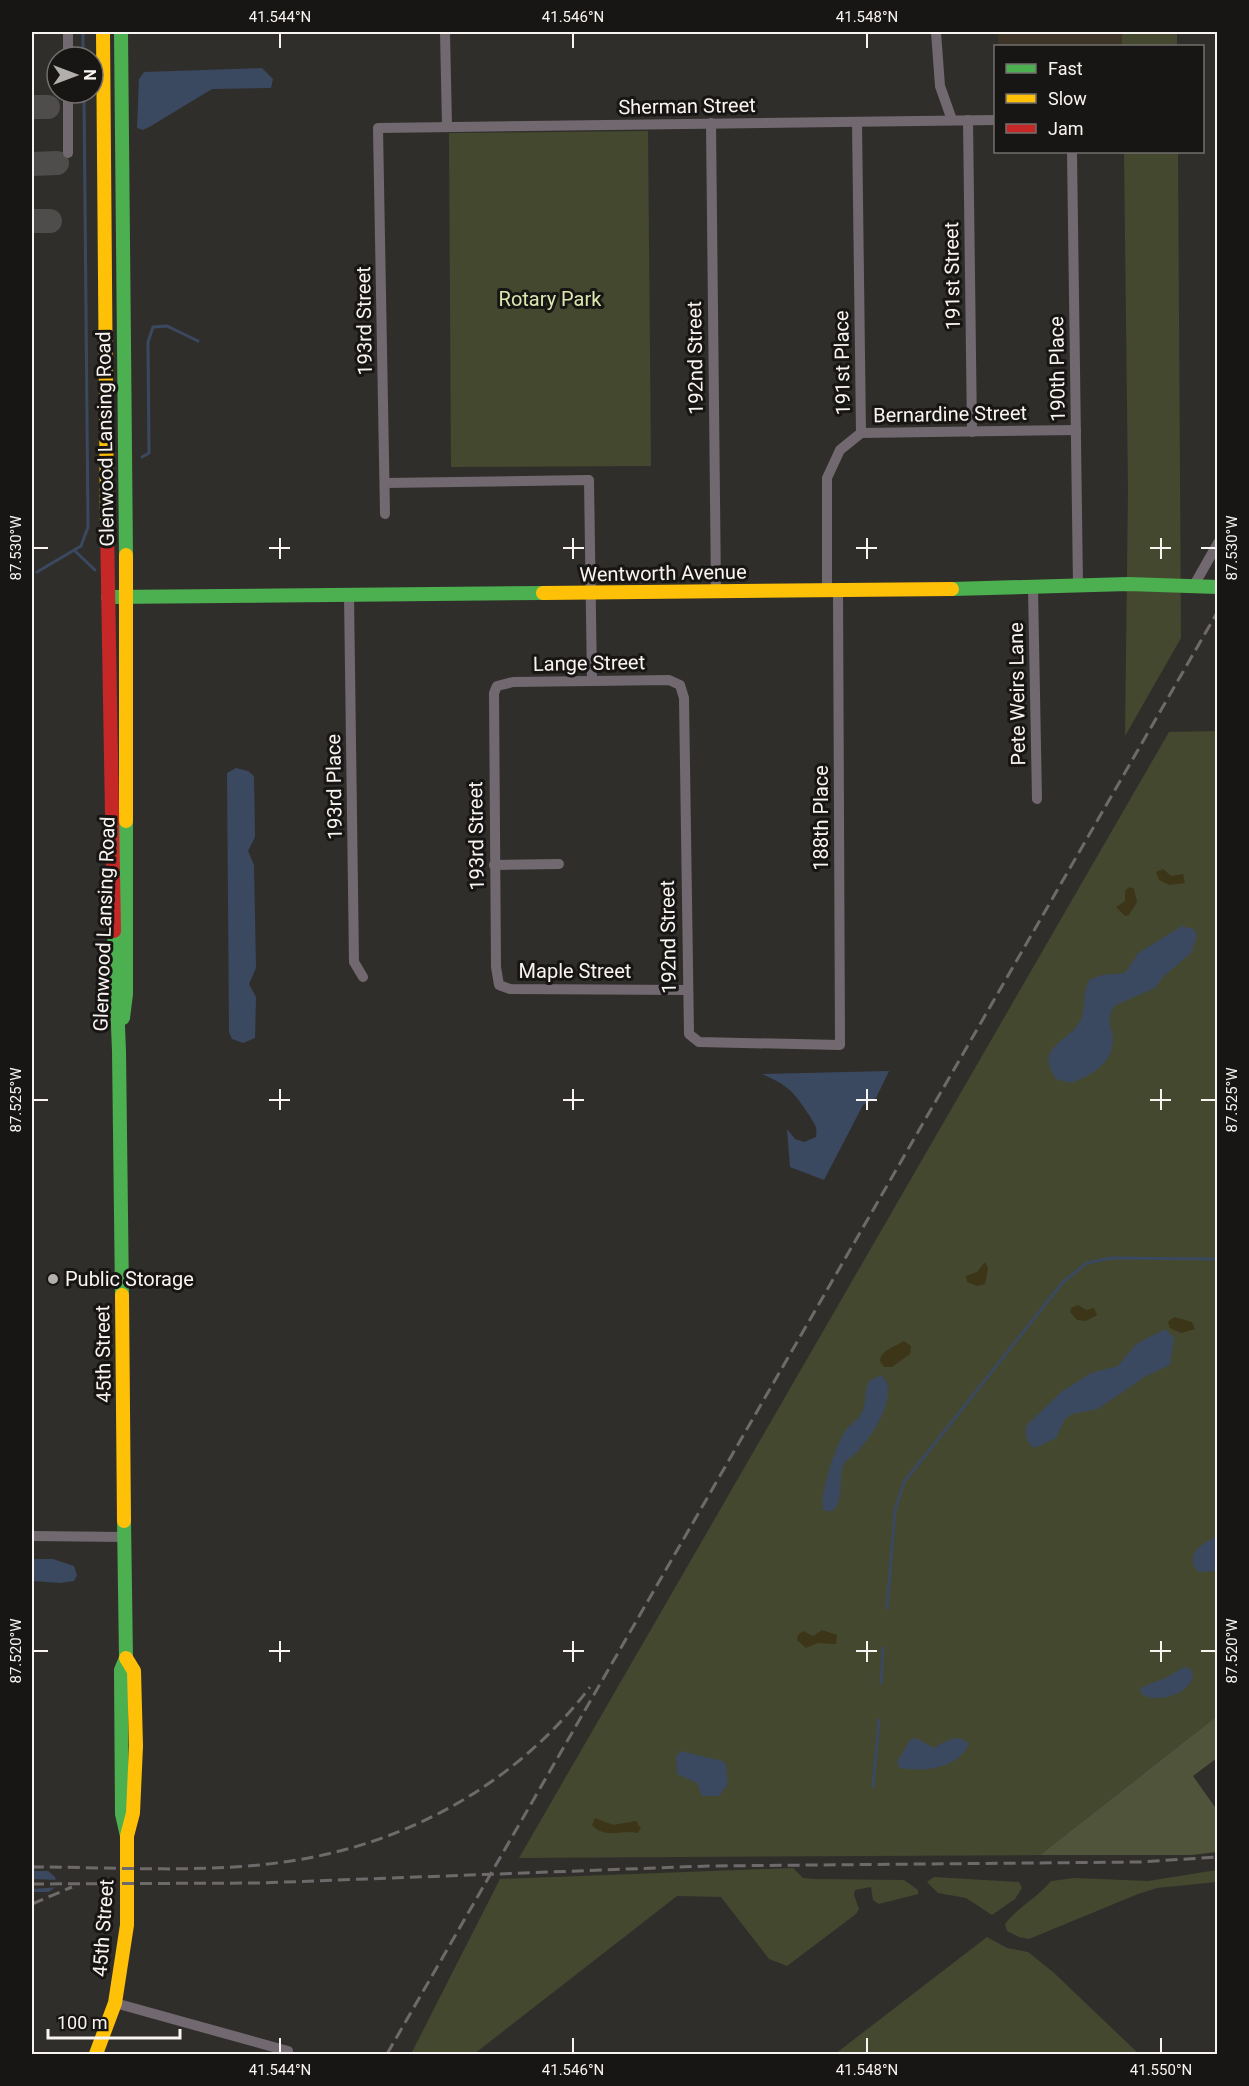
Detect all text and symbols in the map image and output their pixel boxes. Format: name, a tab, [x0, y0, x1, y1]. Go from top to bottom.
text: 41.544°N	[249, 8, 311, 26]
text: 41.546°N	[542, 8, 604, 26]
text: 41.548°N	[836, 8, 898, 26]
north arrow	[45, 45, 105, 105]
legend	[994, 45, 1204, 153]
text: Fast	[1048, 58, 1083, 79]
text: N	[80, 69, 99, 81]
text: Slow	[1048, 88, 1087, 109]
street label: Sherman Street	[618, 93, 756, 119]
text: Jam	[1048, 118, 1084, 139]
street label: 191st Street	[939, 222, 965, 330]
street label: 193rd Street	[351, 266, 377, 376]
park label: Rotary Park	[499, 287, 602, 311]
street label: 192nd Street	[682, 301, 708, 415]
street label: 191st Place	[829, 310, 855, 416]
street label: 190th Place	[1044, 316, 1070, 422]
street label: Glenwood Lansing Road	[91, 331, 119, 547]
street label: Bernardine Street	[873, 401, 1027, 427]
text: 87.530°W	[7, 515, 25, 581]
text: 87.530°W	[1223, 515, 1241, 581]
street label: Wentworth Avenue	[579, 560, 747, 586]
street label: Pete Weirs Lane	[1004, 622, 1030, 766]
street label: Lange Street	[533, 650, 645, 676]
street label: 193rd Place	[321, 734, 347, 840]
street label: 188th Place	[809, 765, 833, 871]
street label: 193rd Street	[463, 781, 489, 891]
street label: Glenwood Lansing Road	[88, 816, 120, 1032]
street label: 192nd Street	[655, 880, 681, 994]
street label: Maple Street	[519, 959, 631, 983]
text: 87.525°W	[7, 1067, 25, 1133]
text: 87.525°W	[1223, 1067, 1241, 1133]
place label: Public Storage	[65, 1267, 194, 1291]
marker: Public Storage	[46, 1272, 60, 1286]
street label: 45th Street	[90, 1305, 116, 1403]
text: 87.520°W	[7, 1618, 25, 1684]
text: 87.520°W	[1223, 1618, 1241, 1684]
street label: 45th Street	[88, 1878, 118, 1978]
scale bar	[48, 2002, 180, 2040]
text: 100 m	[57, 2012, 108, 2033]
text: 41.544°N	[249, 2061, 311, 2079]
text: 41.546°N	[542, 2061, 604, 2079]
text: 41.548°N	[836, 2061, 898, 2079]
text: 41.550°N	[1130, 2061, 1192, 2079]

